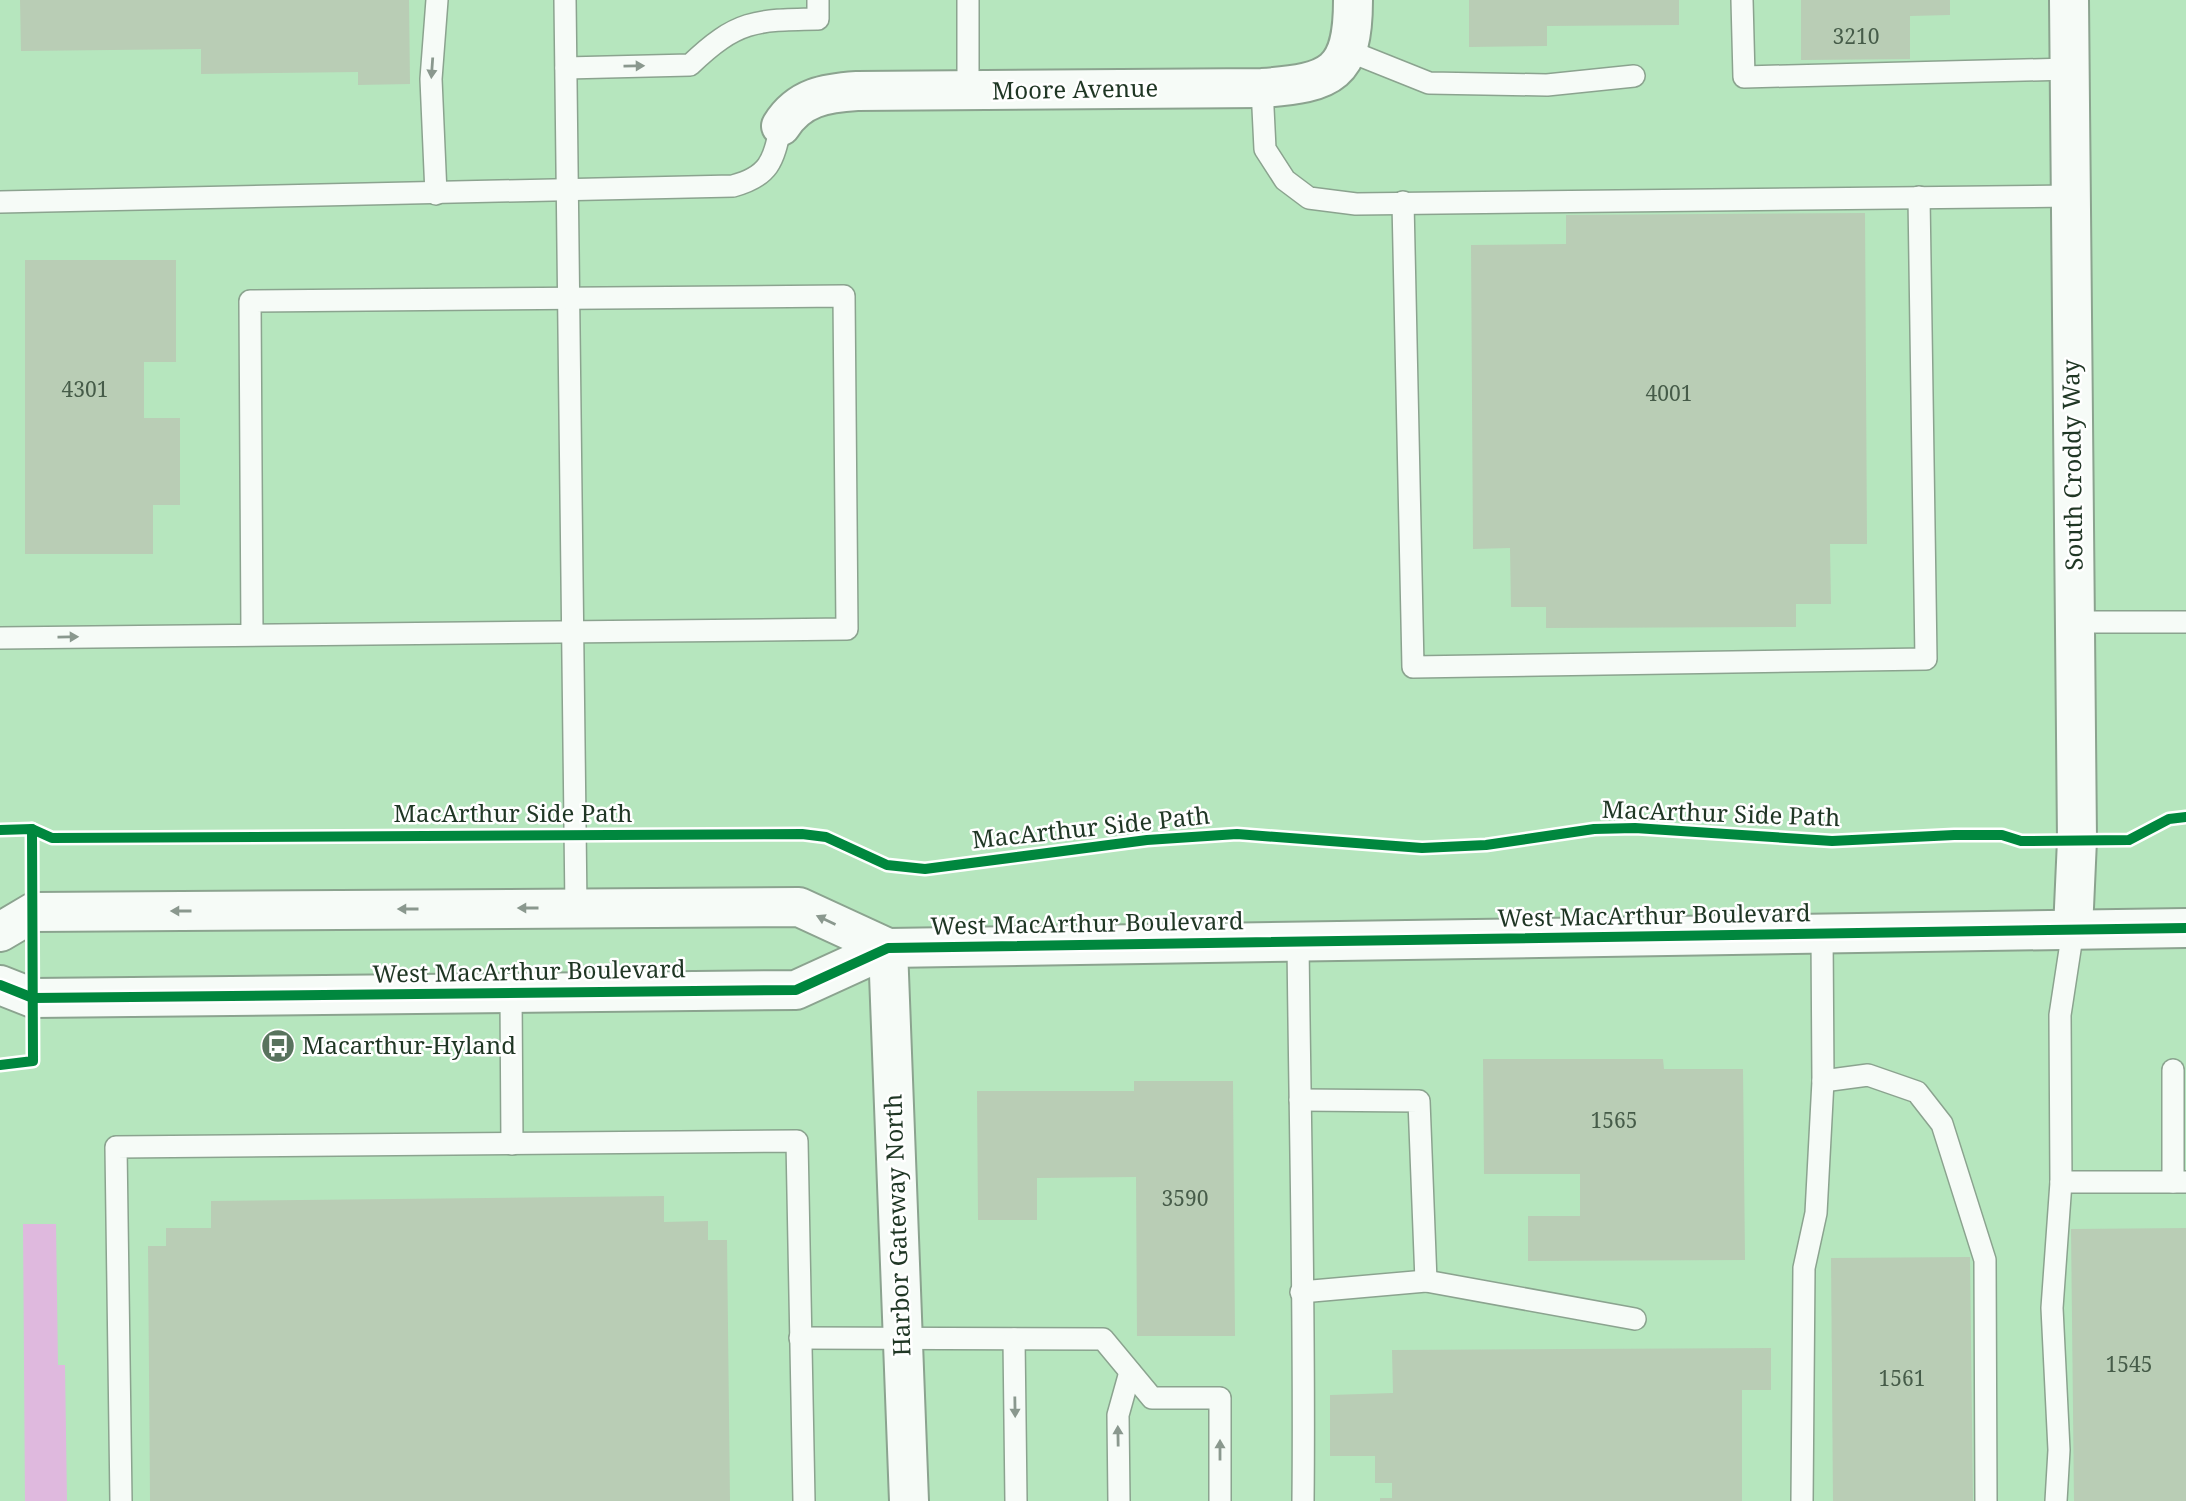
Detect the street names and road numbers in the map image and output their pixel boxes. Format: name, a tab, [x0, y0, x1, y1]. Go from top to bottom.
street label: Moore Avenue	[992, 71, 1158, 106]
street label: South Croddy Way	[2053, 359, 2090, 571]
street label: MacArthur Side Path	[1601, 792, 1841, 833]
street label: MacArthur Side Path	[394, 796, 632, 829]
street label: MacArthur Side Path	[970, 798, 1211, 855]
street label: West MacArthur Boulevard	[1497, 895, 1811, 934]
street label: West MacArthur Boulevard	[930, 903, 1244, 942]
street label: West MacArthur Boulevard	[372, 951, 686, 990]
street label: Harbor Gateway North	[875, 1093, 918, 1357]

